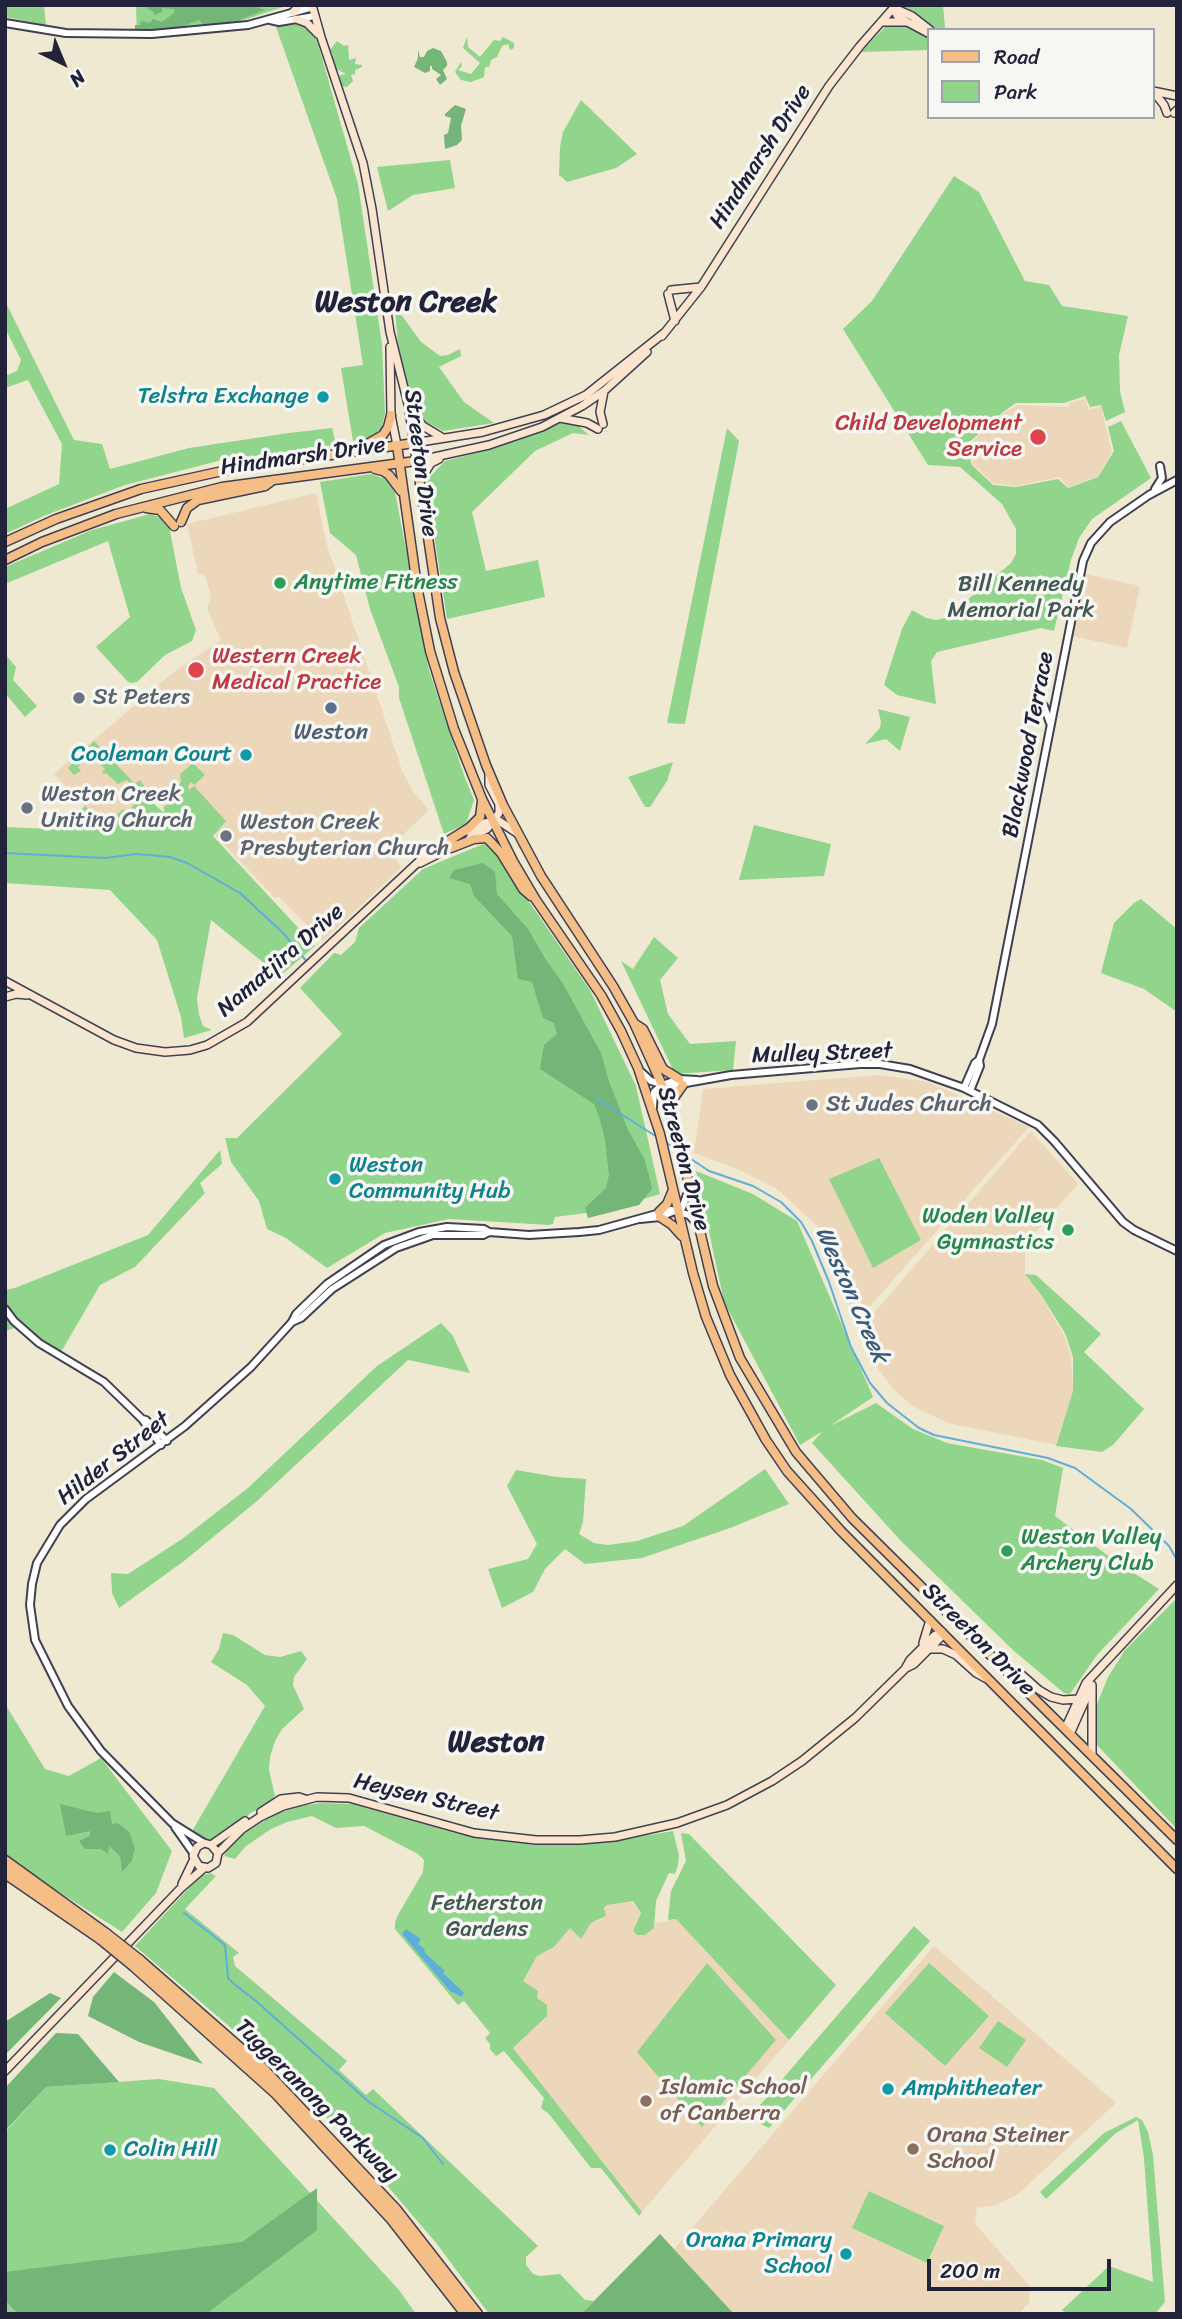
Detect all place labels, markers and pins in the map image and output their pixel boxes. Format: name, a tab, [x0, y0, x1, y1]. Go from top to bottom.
place label: Telstra Exchange	[138, 383, 309, 411]
marker: Telstra Exchange	[315, 389, 331, 405]
place label: Child Development Service	[835, 410, 1022, 464]
marker: Child Development Service	[1028, 427, 1048, 447]
place label: Anytime Fitness	[294, 569, 458, 597]
marker: Anytime Fitness	[272, 575, 288, 591]
place label: Western Creek Medical Practice	[212, 643, 381, 697]
marker: Western Creek Medical Practice	[186, 660, 206, 680]
place label: St Peters	[93, 684, 190, 712]
marker: St Peters	[71, 690, 87, 706]
marker: Weston	[323, 700, 339, 716]
place label: Weston	[294, 719, 368, 747]
place label: Cooleman Court	[71, 741, 232, 769]
marker: Cooleman Court	[238, 747, 254, 763]
place label: Weston Creek Uniting Church	[41, 781, 193, 835]
marker: Weston Creek Uniting Church	[19, 800, 35, 816]
place label: Weston Creek Presbyterian Church	[240, 809, 449, 863]
marker: Weston Creek Presbyterian Church	[218, 828, 234, 844]
place label: St Judes Church	[826, 1091, 992, 1119]
marker: St Judes Church	[804, 1097, 820, 1113]
place label: Weston Community Hub	[349, 1152, 511, 1206]
marker: Weston Community Hub	[327, 1171, 343, 1187]
place label: Woden Valley Gymnastics	[922, 1203, 1054, 1257]
marker: Woden Valley Gymnastics	[1060, 1222, 1076, 1238]
place label: Weston Valley Archery Club	[1021, 1524, 1162, 1578]
marker: Weston Valley Archery Club	[999, 1543, 1015, 1559]
place label: Islamic School of Canberra	[660, 2074, 807, 2128]
place label: Amphitheater	[902, 2075, 1041, 2103]
marker: Amphitheater	[880, 2081, 896, 2097]
marker: Islamic School of Canberra	[638, 2093, 654, 2109]
place label: Orana Steiner School	[927, 2122, 1068, 2176]
place label: Colin Hill	[124, 2136, 217, 2164]
marker: Orana Steiner School	[905, 2141, 921, 2157]
marker: Colin Hill	[102, 2142, 118, 2158]
place label: Orana Primary School	[686, 2227, 832, 2281]
marker: Orana Primary School	[838, 2246, 854, 2262]

